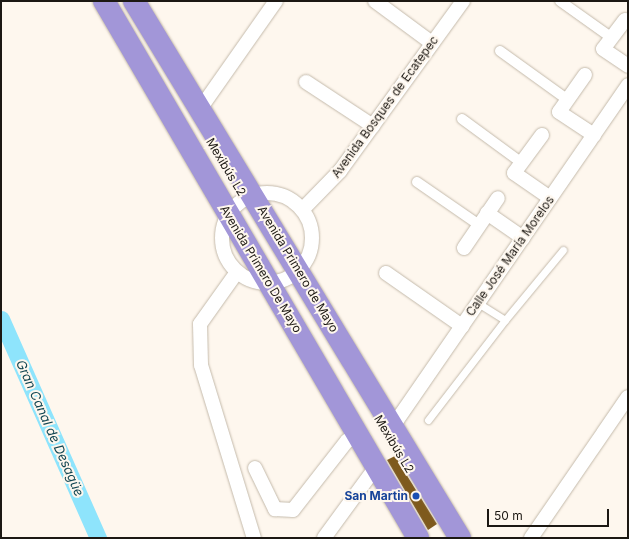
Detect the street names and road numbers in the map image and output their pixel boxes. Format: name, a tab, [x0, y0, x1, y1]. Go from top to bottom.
street label: Avenida Bosques de Ecatepec	[329, 33, 441, 181]
street label: Mexibús L2	[203, 135, 249, 199]
street label: Calle José María Morelos	[463, 193, 557, 319]
street label: Avenida Primero De Mayo	[217, 203, 305, 335]
street label: Avenida Primero de Mayo	[255, 203, 341, 335]
street label: Mexibús L2	[371, 412, 417, 476]

